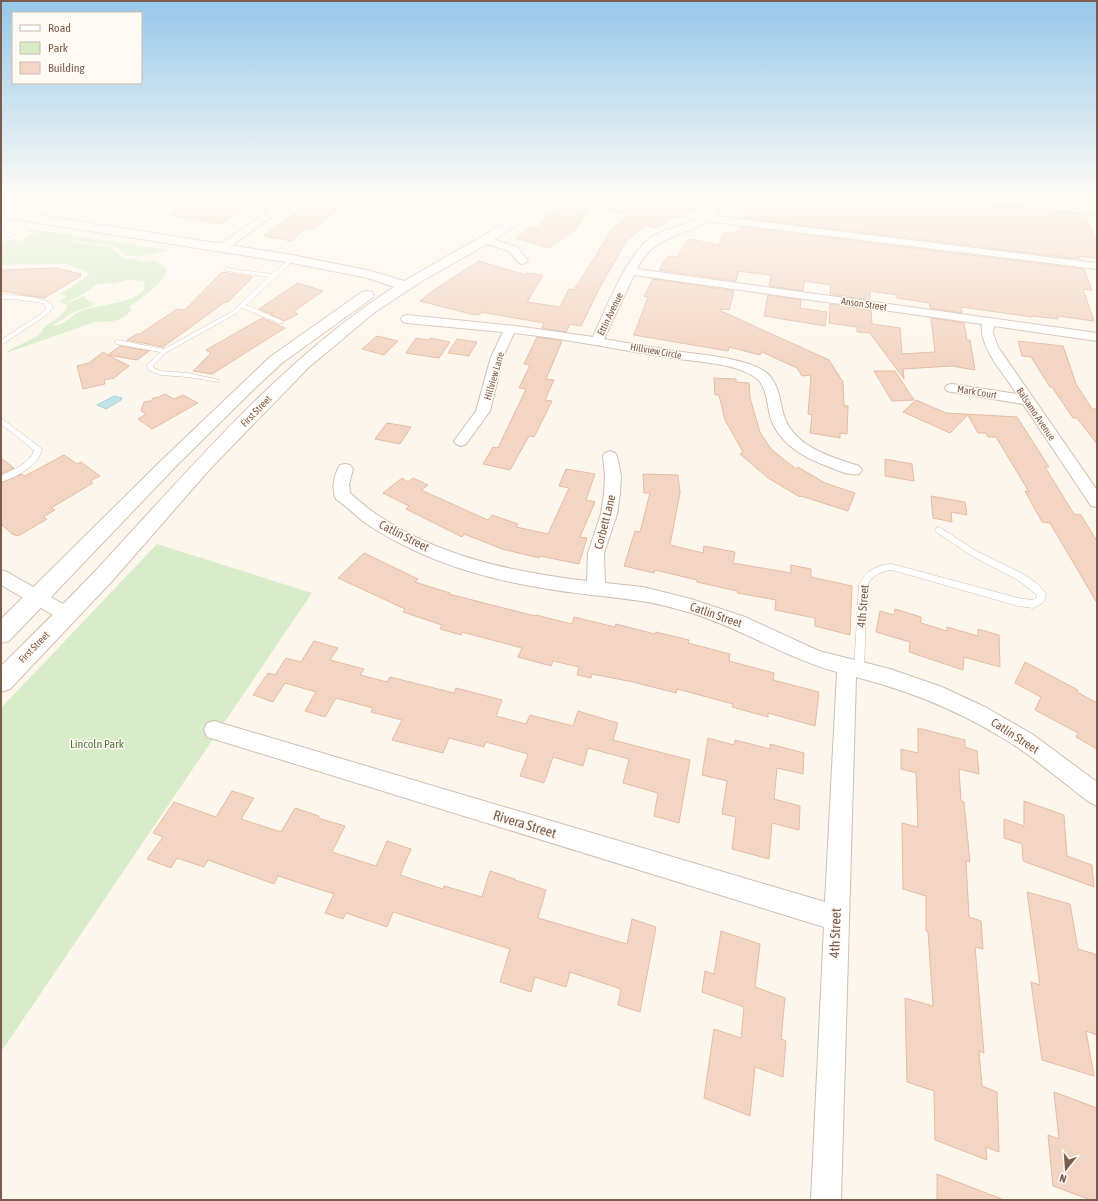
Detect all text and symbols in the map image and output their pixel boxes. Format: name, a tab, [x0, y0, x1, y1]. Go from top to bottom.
legend	[12, 12, 142, 84]
text: Road	[48, 21, 71, 35]
text: Park	[48, 41, 69, 55]
text: Building	[48, 61, 86, 75]
street label: Ettin Avenue	[595, 290, 625, 337]
street label: Anson Street	[840, 295, 888, 313]
street label: Hillview Circle	[629, 341, 683, 361]
street label: Hillview Lane	[482, 350, 506, 401]
street label: Mark Court	[956, 383, 998, 401]
street label: Balsamo Avenue	[1014, 386, 1058, 443]
street label: First Street	[238, 393, 274, 429]
street label: Corbett Lane	[591, 493, 619, 551]
street label: Catlin Street	[377, 517, 432, 555]
street label: 4th Street	[854, 583, 872, 628]
street label: Catlin Street	[688, 600, 744, 631]
street label: First Street	[16, 629, 52, 665]
street label: Catlin Street	[988, 715, 1042, 757]
park label: Lincoln Park	[70, 737, 125, 751]
street label: Rivera Street	[491, 807, 559, 841]
street label: 4th Street	[826, 908, 844, 958]
north arrow	[1046, 1149, 1086, 1189]
text: N	[1058, 1172, 1068, 1185]

